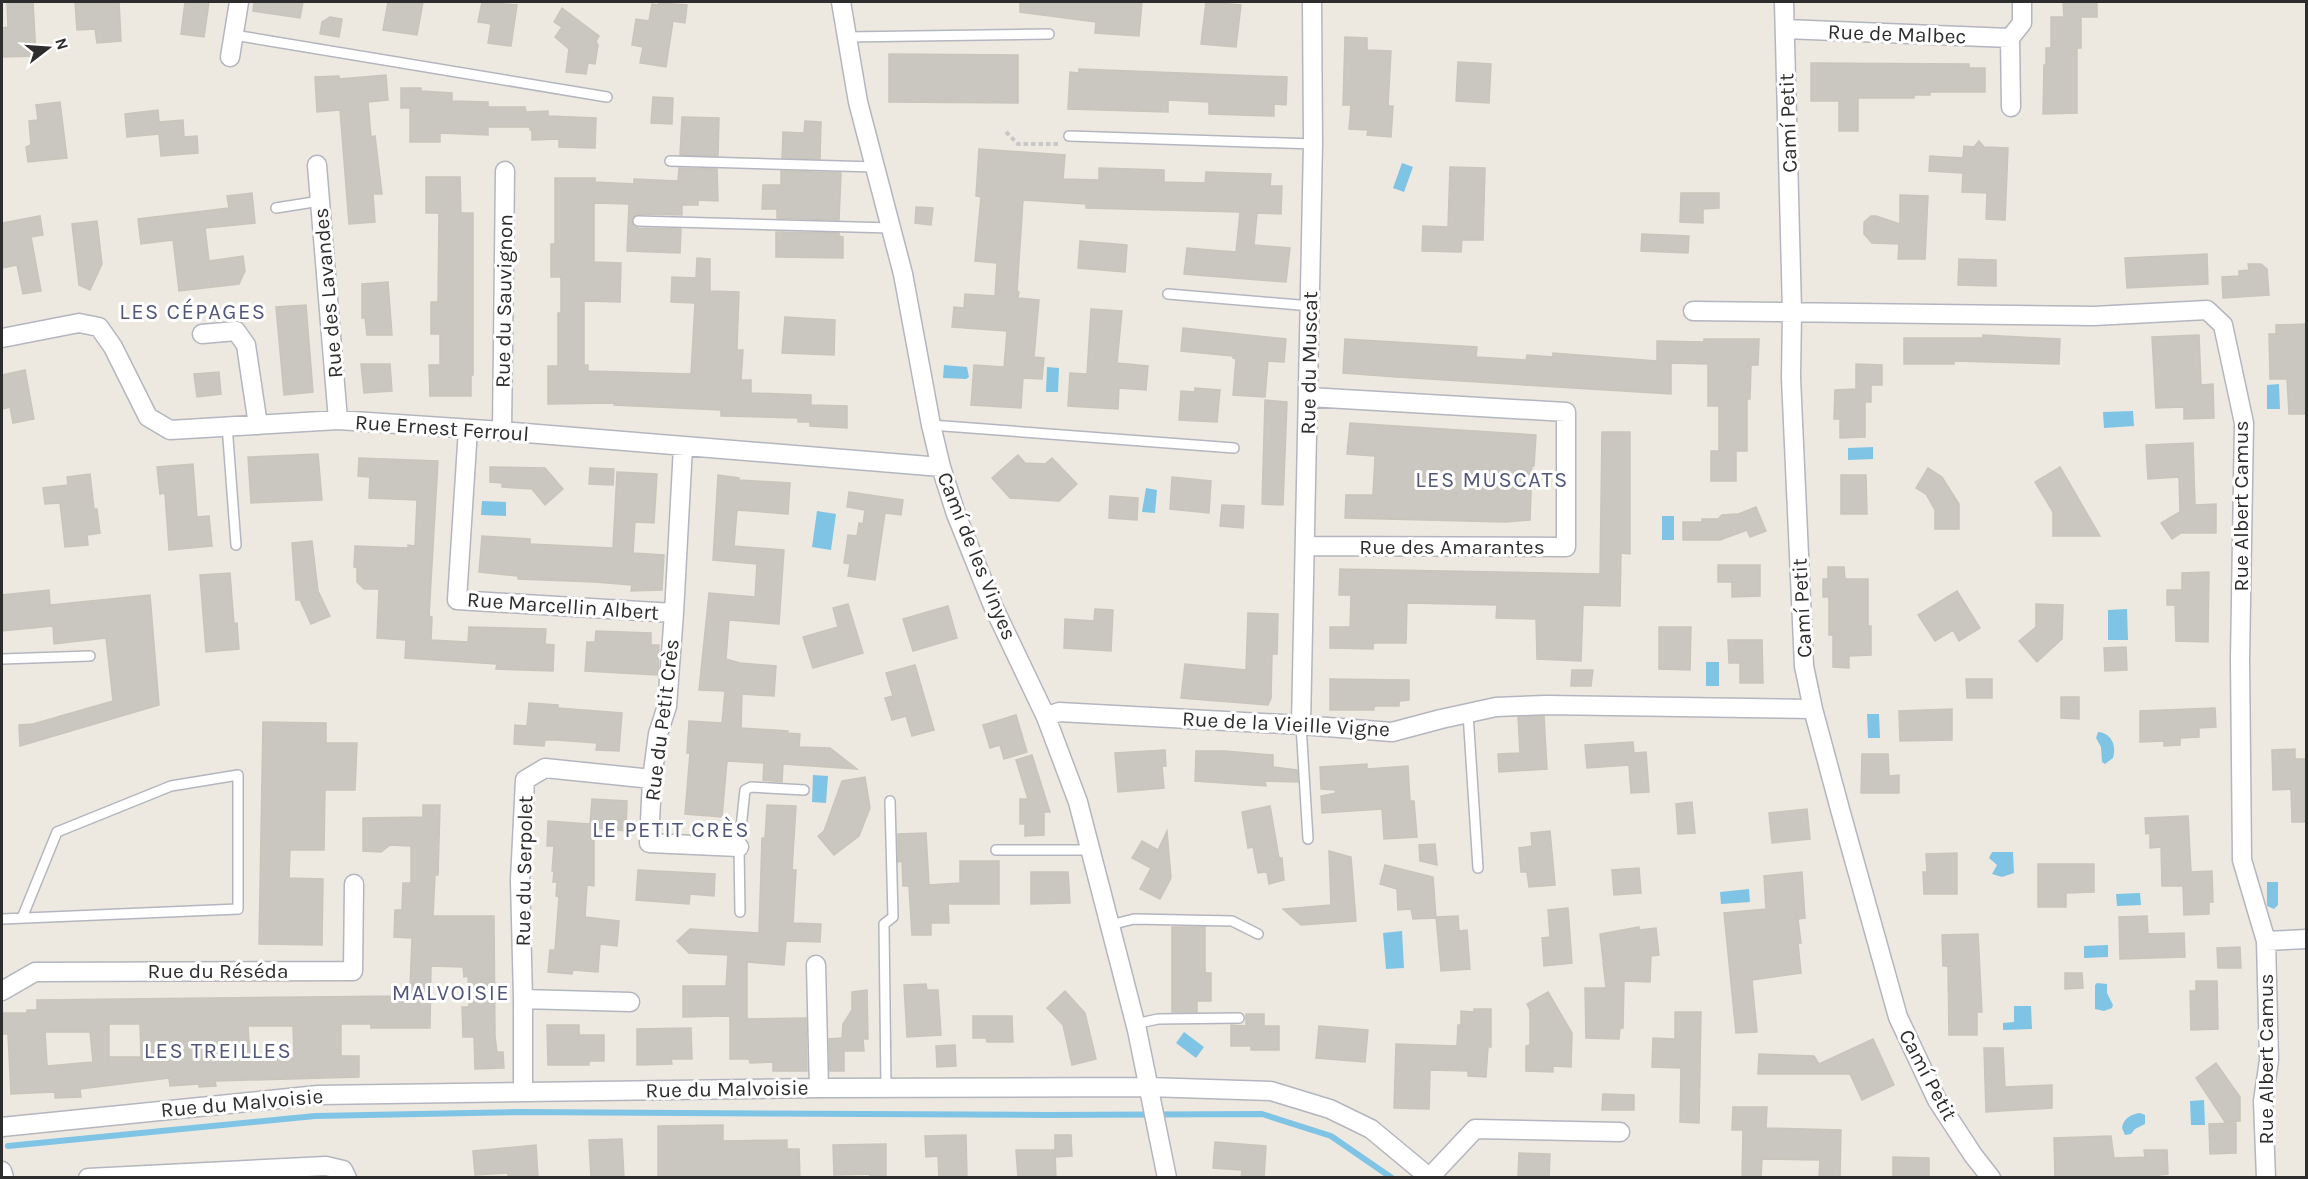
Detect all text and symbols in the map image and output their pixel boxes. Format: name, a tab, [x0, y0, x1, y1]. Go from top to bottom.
north arrow	[18, 18, 78, 78]
street label: Rue de Malbec	[1827, 20, 1967, 48]
text: N	[51, 35, 73, 52]
street label: Camí Petit	[1774, 73, 1802, 173]
street label: Rue des Lavandes	[309, 207, 347, 379]
street label: Rue du Sauvignon	[490, 214, 518, 388]
street label: Rue du Muscat	[1296, 291, 1322, 435]
district label: LES CÉPAGES	[119, 298, 267, 325]
street label: Rue Ernest Ferroul	[354, 410, 530, 446]
street label: Rue Albert Camus	[2229, 421, 2253, 591]
district label: LES MUSCATS	[1415, 467, 1569, 493]
street label: Camí de les Vinyes	[932, 469, 1022, 643]
street label: Rue des Amarantes	[1359, 535, 1545, 559]
street label: Camí Petit	[1787, 557, 1817, 658]
street label: Rue Marcellin Albert	[466, 587, 660, 625]
street label: Rue du Petit Crès	[640, 638, 684, 802]
street label: Rue de la Vieille Vigne	[1182, 707, 1390, 741]
street label: Rue du Serpolet	[511, 795, 537, 947]
district label: LE PETIT CRÈS	[592, 816, 750, 843]
street label: Rue du Réséda	[148, 959, 288, 983]
street label: Rue Albert Camus	[2254, 974, 2278, 1144]
district label: MALVOISIE	[392, 980, 510, 1006]
street label: Camí Petit	[1894, 1025, 1962, 1125]
district label: LES TREILLES	[144, 1038, 292, 1064]
street label: Rue du Malvoisie	[645, 1076, 809, 1102]
street label: Rue du Malvoisie	[160, 1084, 324, 1122]

